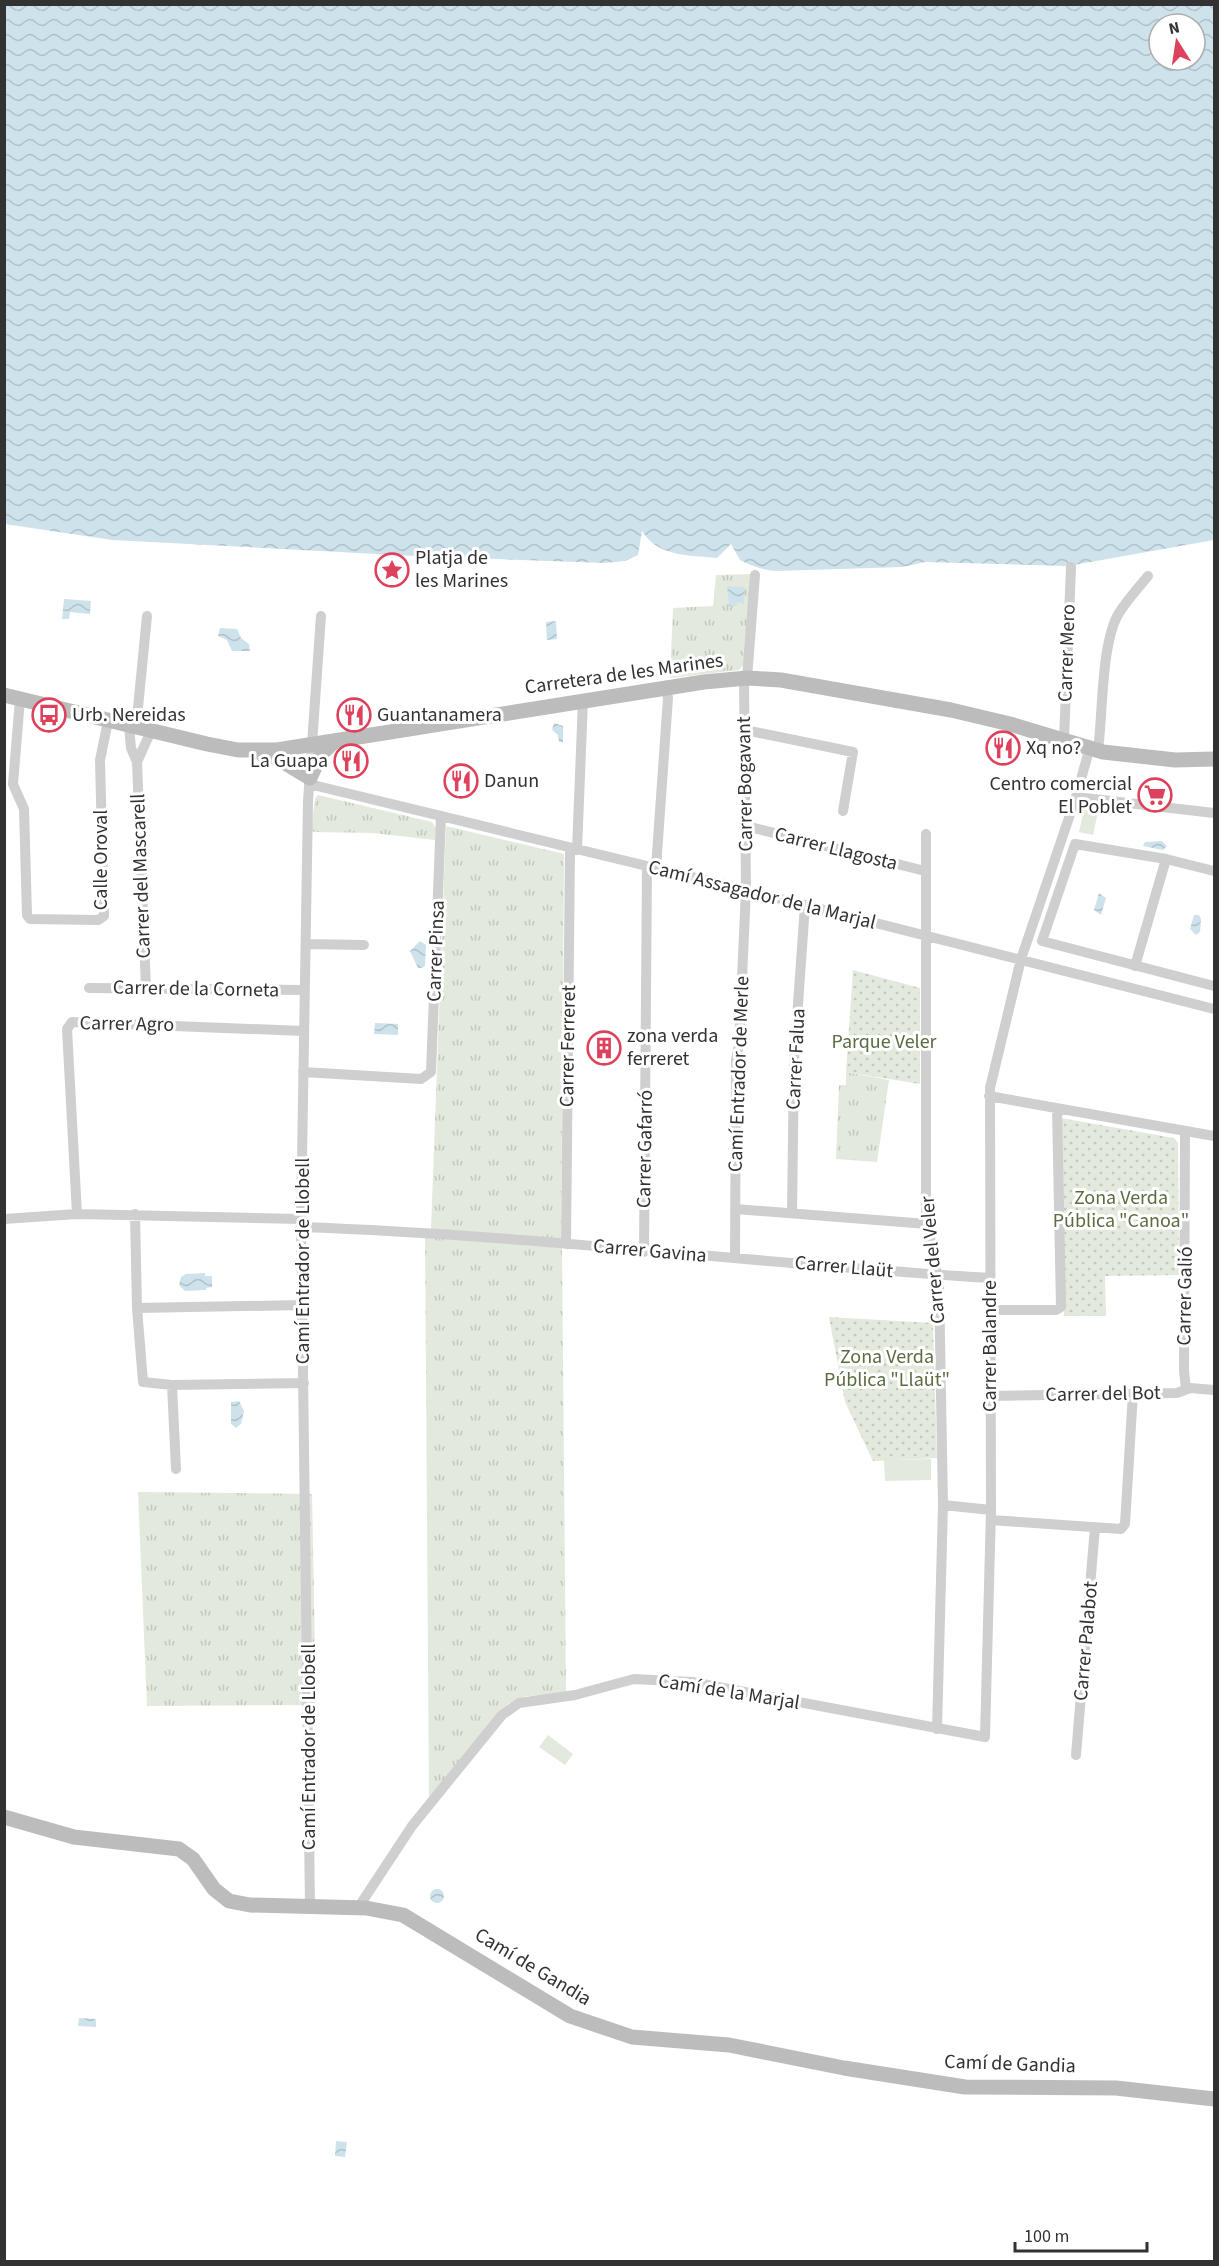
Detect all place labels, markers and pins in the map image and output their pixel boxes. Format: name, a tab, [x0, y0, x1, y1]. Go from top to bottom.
place label: Platja de les Marines	[415, 544, 508, 595]
place icon: Platja de les Marines	[374, 552, 410, 588]
bus stop icon: Urb. Nereidas	[31, 697, 67, 733]
restaurant icon: Guantanamera	[336, 697, 372, 733]
place label: Urb. Nereidas	[72, 701, 186, 729]
place label: Guantanamera	[377, 701, 502, 729]
restaurant icon: Xq no?	[985, 730, 1021, 766]
place label: Xq no?	[1026, 734, 1081, 762]
restaurant icon: La Guapa	[333, 743, 369, 779]
place label: La Guapa	[250, 747, 328, 775]
restaurant icon: Danun	[443, 763, 479, 799]
place label: Danun	[484, 767, 539, 795]
place label: Centro comercial El Poblet	[989, 770, 1132, 821]
supermarket icon: Centro comercial El Poblet	[1137, 777, 1173, 813]
place label: zona verda ferreret	[627, 1022, 718, 1073]
building icon: zona verda ferreret	[586, 1030, 622, 1066]

